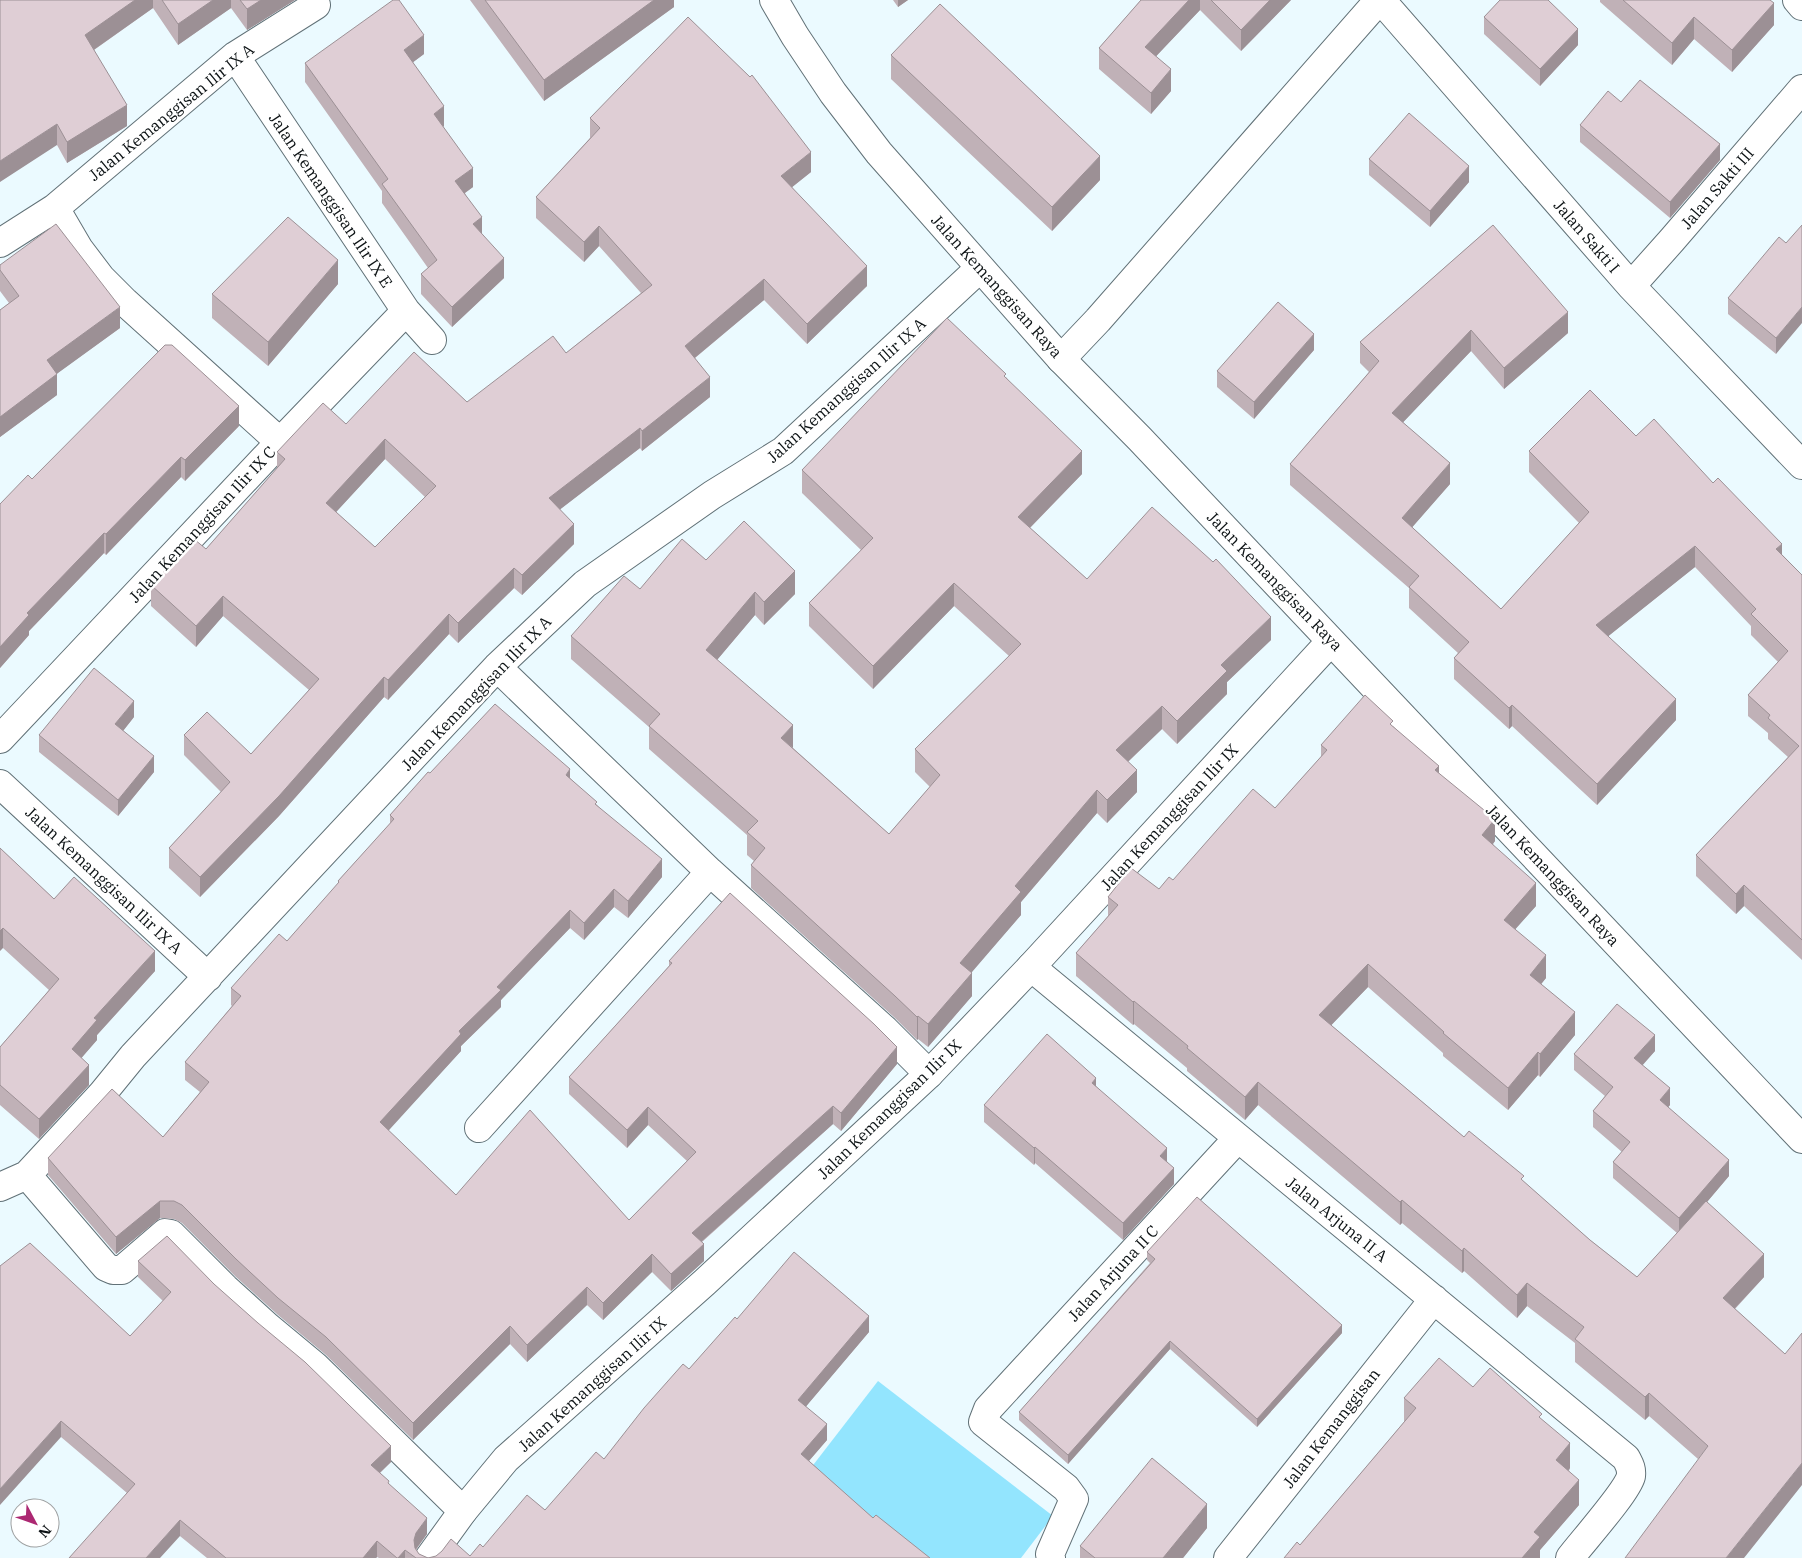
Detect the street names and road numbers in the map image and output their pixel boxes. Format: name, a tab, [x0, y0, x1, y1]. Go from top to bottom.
street label: Jalan Kemanggisan Ilir IX A	[84, 39, 258, 185]
street label: Jalan Kemanggisan Ilir IX E	[265, 109, 397, 291]
street label: Jalan Sakti III	[1676, 143, 1758, 233]
street label: Jalan Sakti I	[1550, 195, 1624, 277]
street label: Jalan Kemanggisan Raya	[927, 210, 1067, 362]
street label: Jalan Kemanggisan Ilir IX A	[762, 313, 930, 467]
street label: Jalan Kemanggisan Ilir IX C	[124, 442, 280, 606]
street label: Jalan Kemanggisan Raya	[1203, 507, 1347, 655]
street label: Jalan Kemanggisan Ilir IX A	[397, 612, 555, 774]
street label: Jalan Kemanggisan Ilir IX	[1096, 740, 1242, 894]
street label: Jalan Kemanggisan Raya	[1482, 800, 1624, 950]
street label: Jalan Kemanggisan Ilir IX A	[21, 802, 187, 958]
street label: Jalan Kemanggisan Ilir IX	[813, 1035, 965, 1183]
street label: Jalan Arjuna II A	[1282, 1172, 1392, 1266]
street label: Jalan Arjuna II C	[1063, 1221, 1163, 1325]
street label: Jalan Kemanggisan Ilir IX	[514, 1312, 670, 1456]
street label: Jalan Kemanggisan	[1278, 1364, 1384, 1492]

